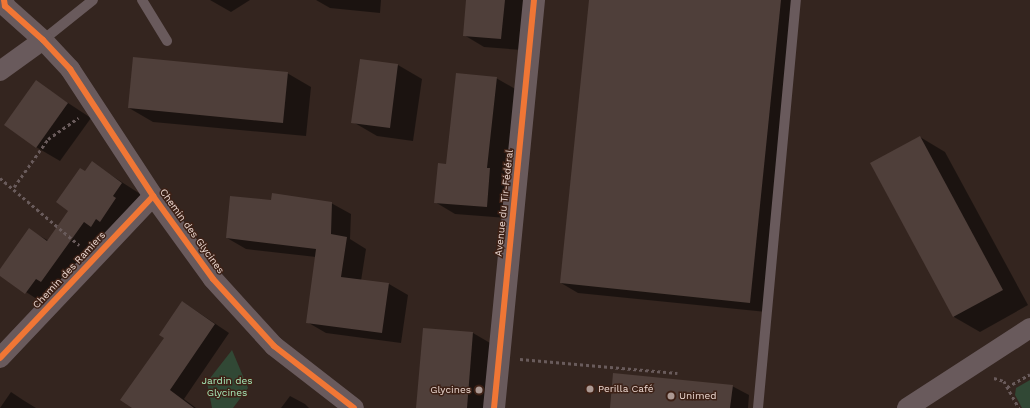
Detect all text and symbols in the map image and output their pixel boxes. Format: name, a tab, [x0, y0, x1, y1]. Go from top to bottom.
street label: Avenue du Tir-Fédéral	[492, 149, 516, 257]
street label: Chemin des Glycines	[157, 186, 227, 276]
street label: Chemin des Ramiers	[30, 229, 108, 311]
park label: Jardin des Glycines	[202, 374, 252, 398]
place label: Perilla Café	[598, 383, 654, 395]
place label: Glycines	[430, 384, 471, 396]
marker: Perilla Café	[585, 384, 595, 394]
marker: Glycines	[474, 385, 484, 395]
place label: Unimed	[679, 390, 716, 402]
marker: Unimed	[666, 391, 676, 401]

